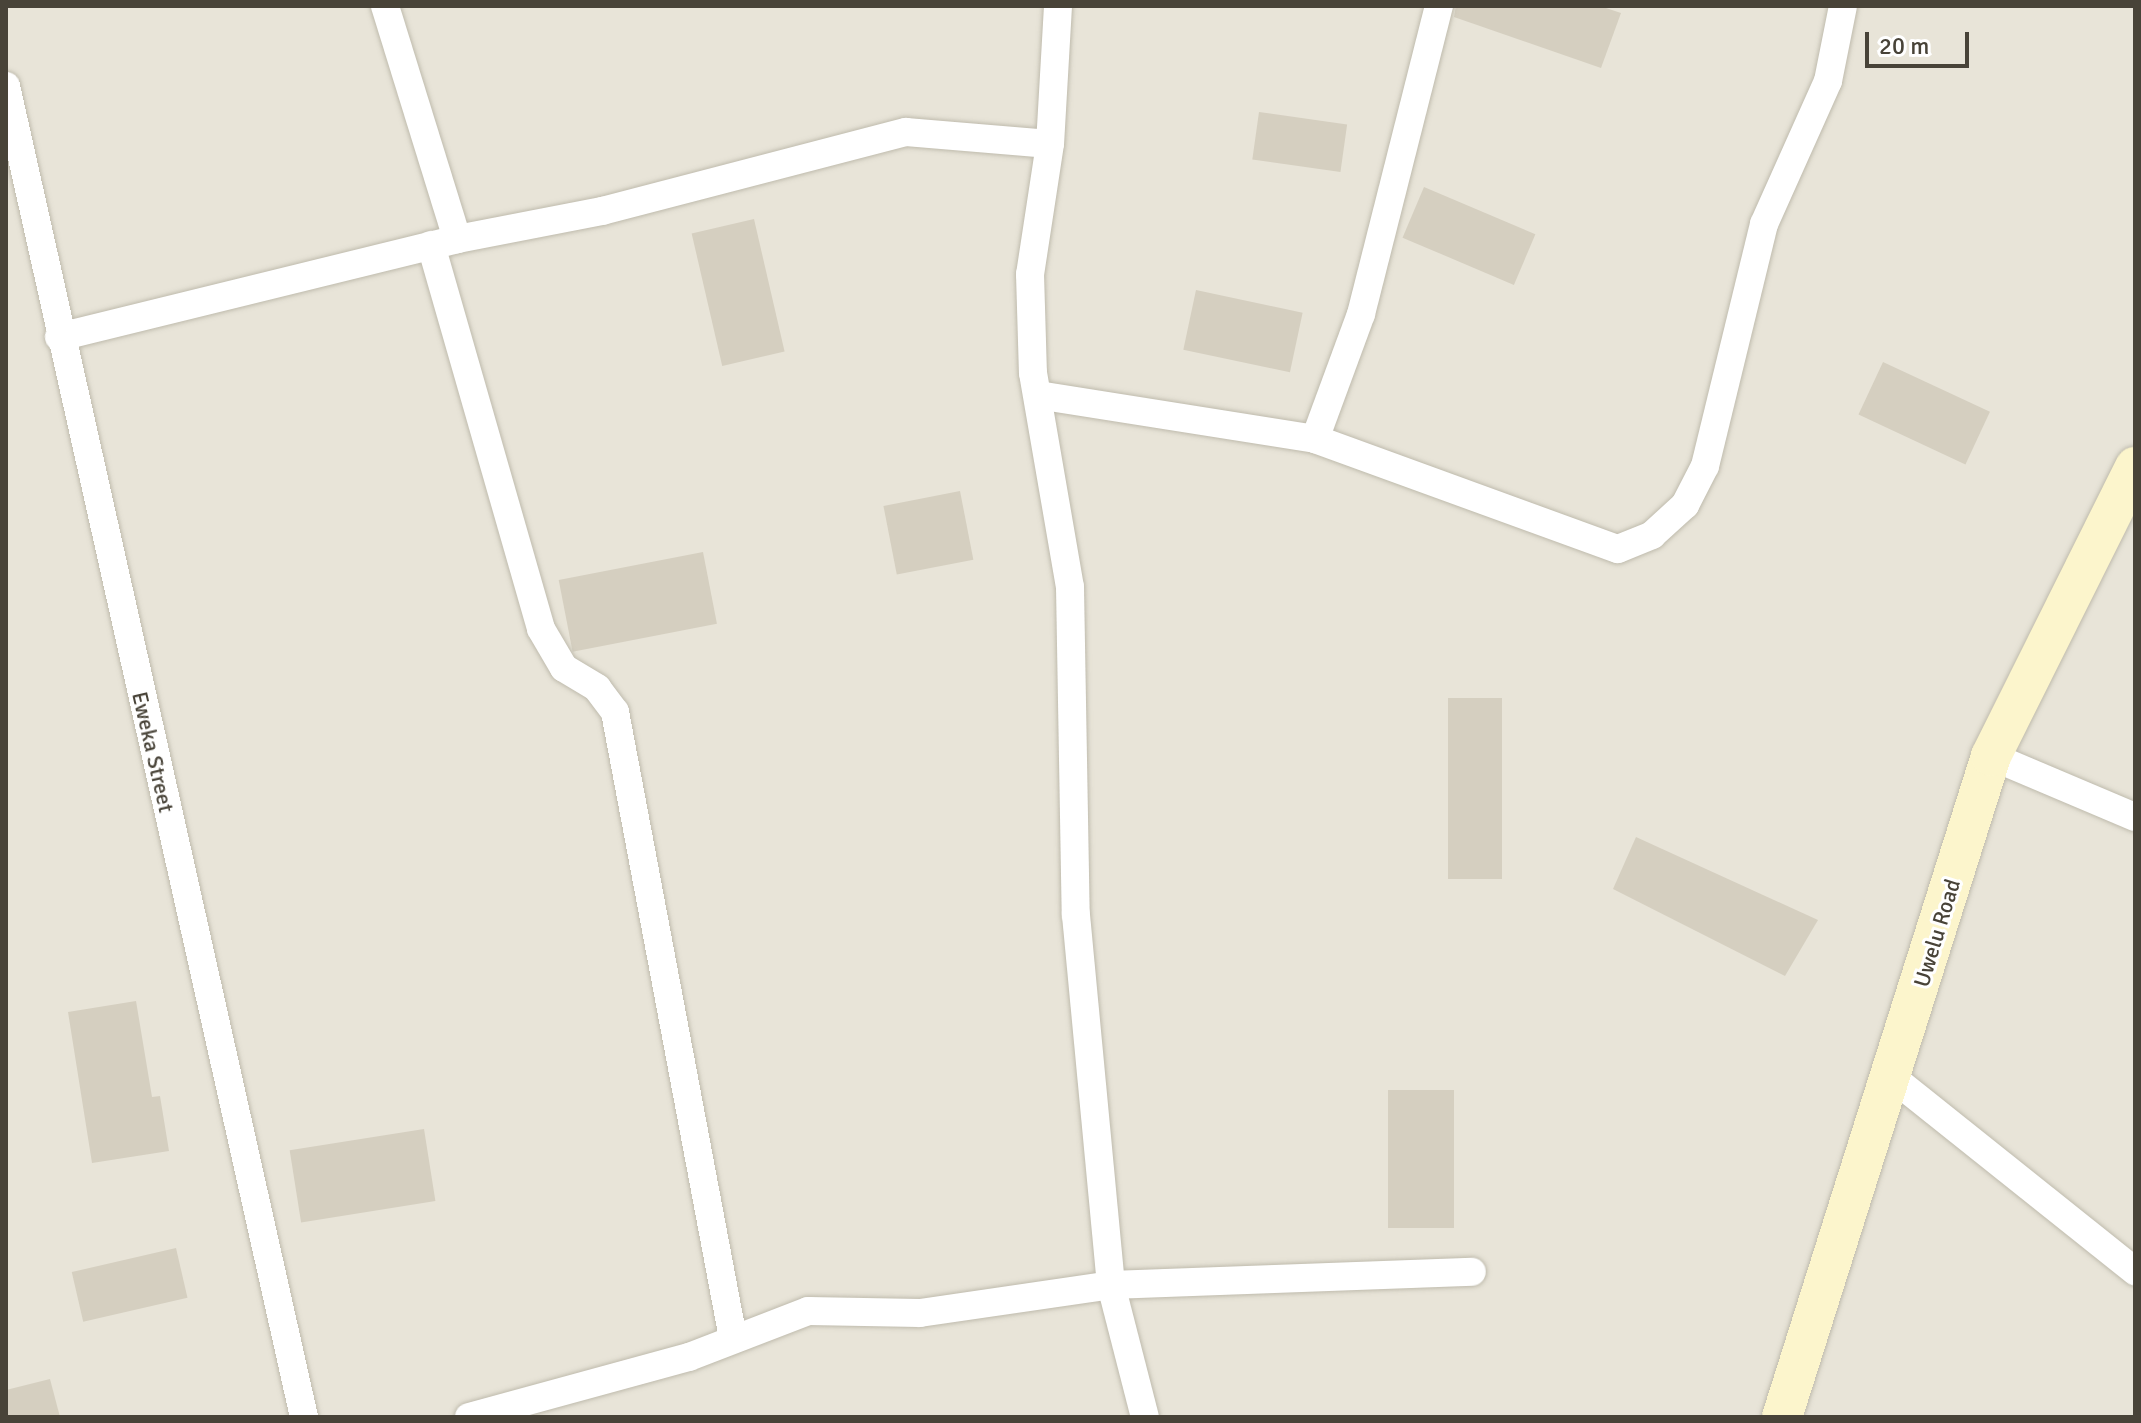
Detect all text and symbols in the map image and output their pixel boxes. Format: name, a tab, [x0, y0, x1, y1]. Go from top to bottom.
scale bar	[1869, 16, 1973, 66]
text: 20 m	[1879, 31, 1929, 61]
street label: Eweka Street	[126, 689, 180, 815]
street label: Uwelu Road	[1908, 876, 1966, 990]

